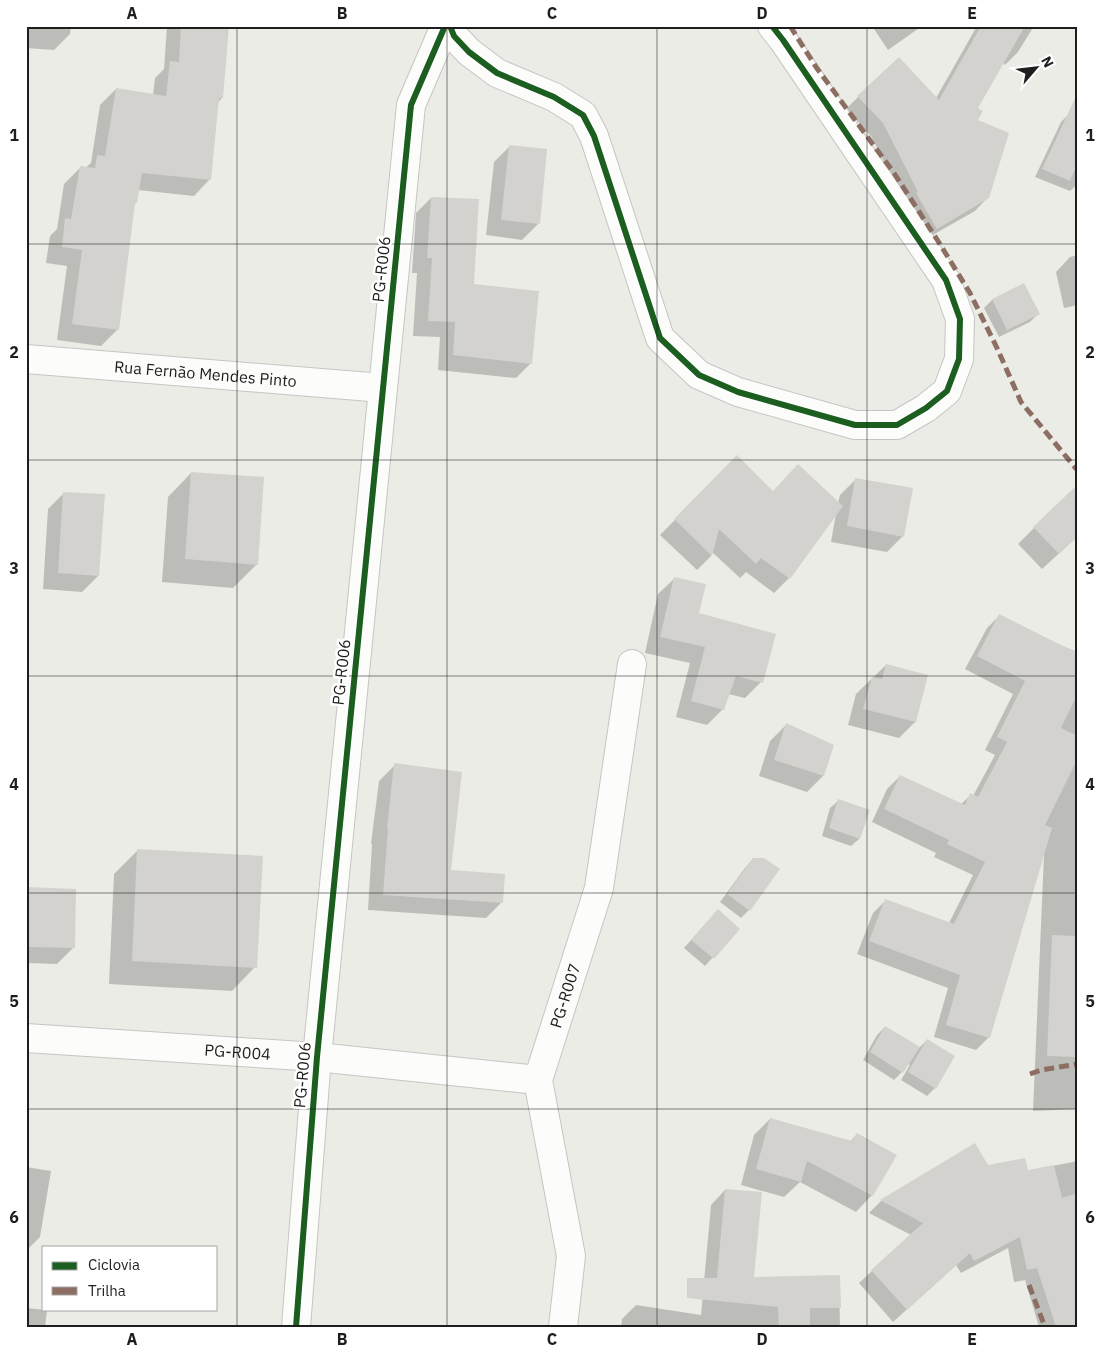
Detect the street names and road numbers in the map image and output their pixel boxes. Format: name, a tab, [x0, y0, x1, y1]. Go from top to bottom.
street label: PG-R006	[368, 235, 394, 303]
street label: Rua Fernão Mendes Pinto	[113, 356, 298, 391]
street label: PG-R006	[328, 638, 354, 706]
street label: PG-R007	[545, 961, 584, 1030]
street label: PG-R004	[204, 1040, 271, 1064]
street label: PG-R006	[289, 1041, 315, 1109]

